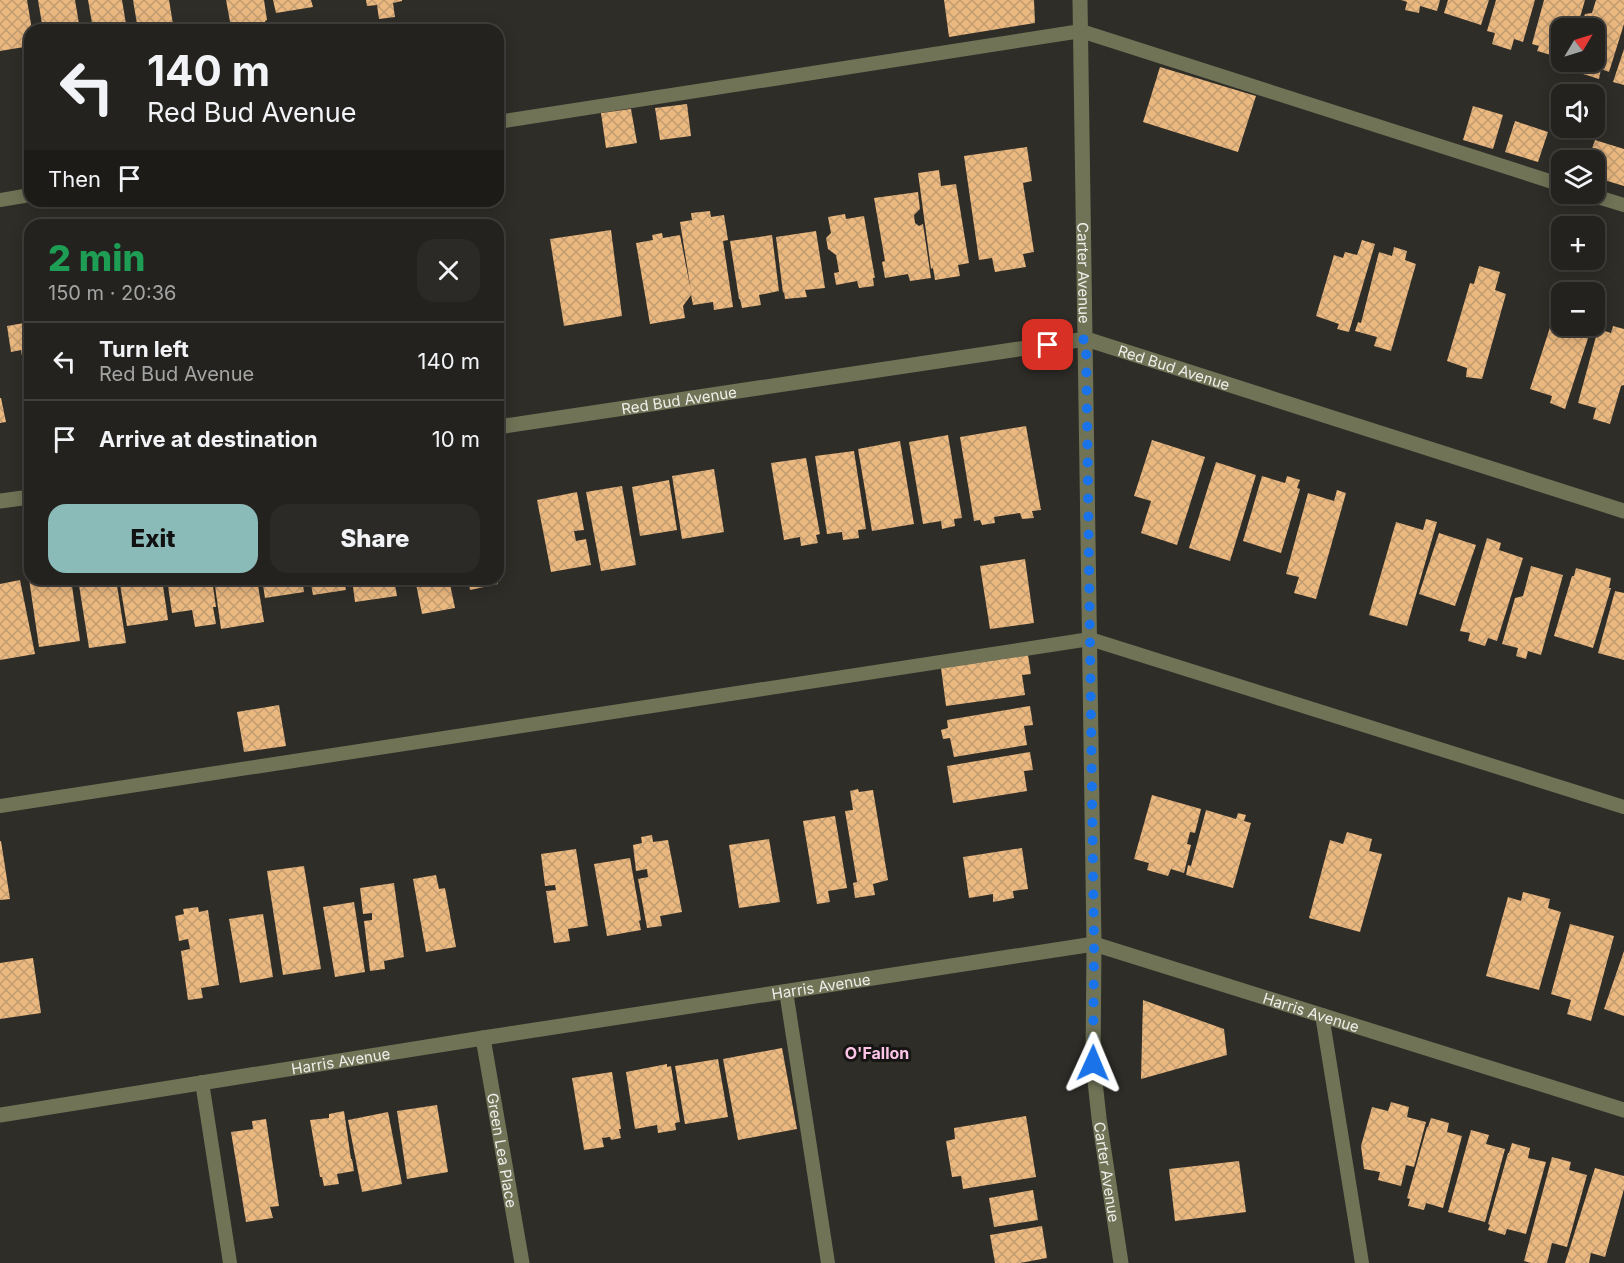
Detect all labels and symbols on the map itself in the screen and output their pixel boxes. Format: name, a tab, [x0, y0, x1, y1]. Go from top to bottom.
north arrow	[1551, 18, 1605, 72]
street label: Carter Avenue	[1074, 222, 1094, 324]
pin	[1022, 319, 1073, 370]
street label: Red Bud Avenue	[1116, 340, 1232, 394]
street label: Red Bud Avenue	[620, 382, 738, 418]
street label: Harris Avenue	[770, 969, 872, 1003]
street label: Harris Avenue	[1261, 988, 1362, 1036]
position arrow	[1061, 1031, 1125, 1095]
street label: Harris Avenue	[290, 1043, 392, 1078]
district label: O'Fallon	[845, 1043, 909, 1063]
street label: Green Lea Place	[483, 1091, 522, 1209]
street label: Carter Avenue	[1090, 1120, 1124, 1224]

